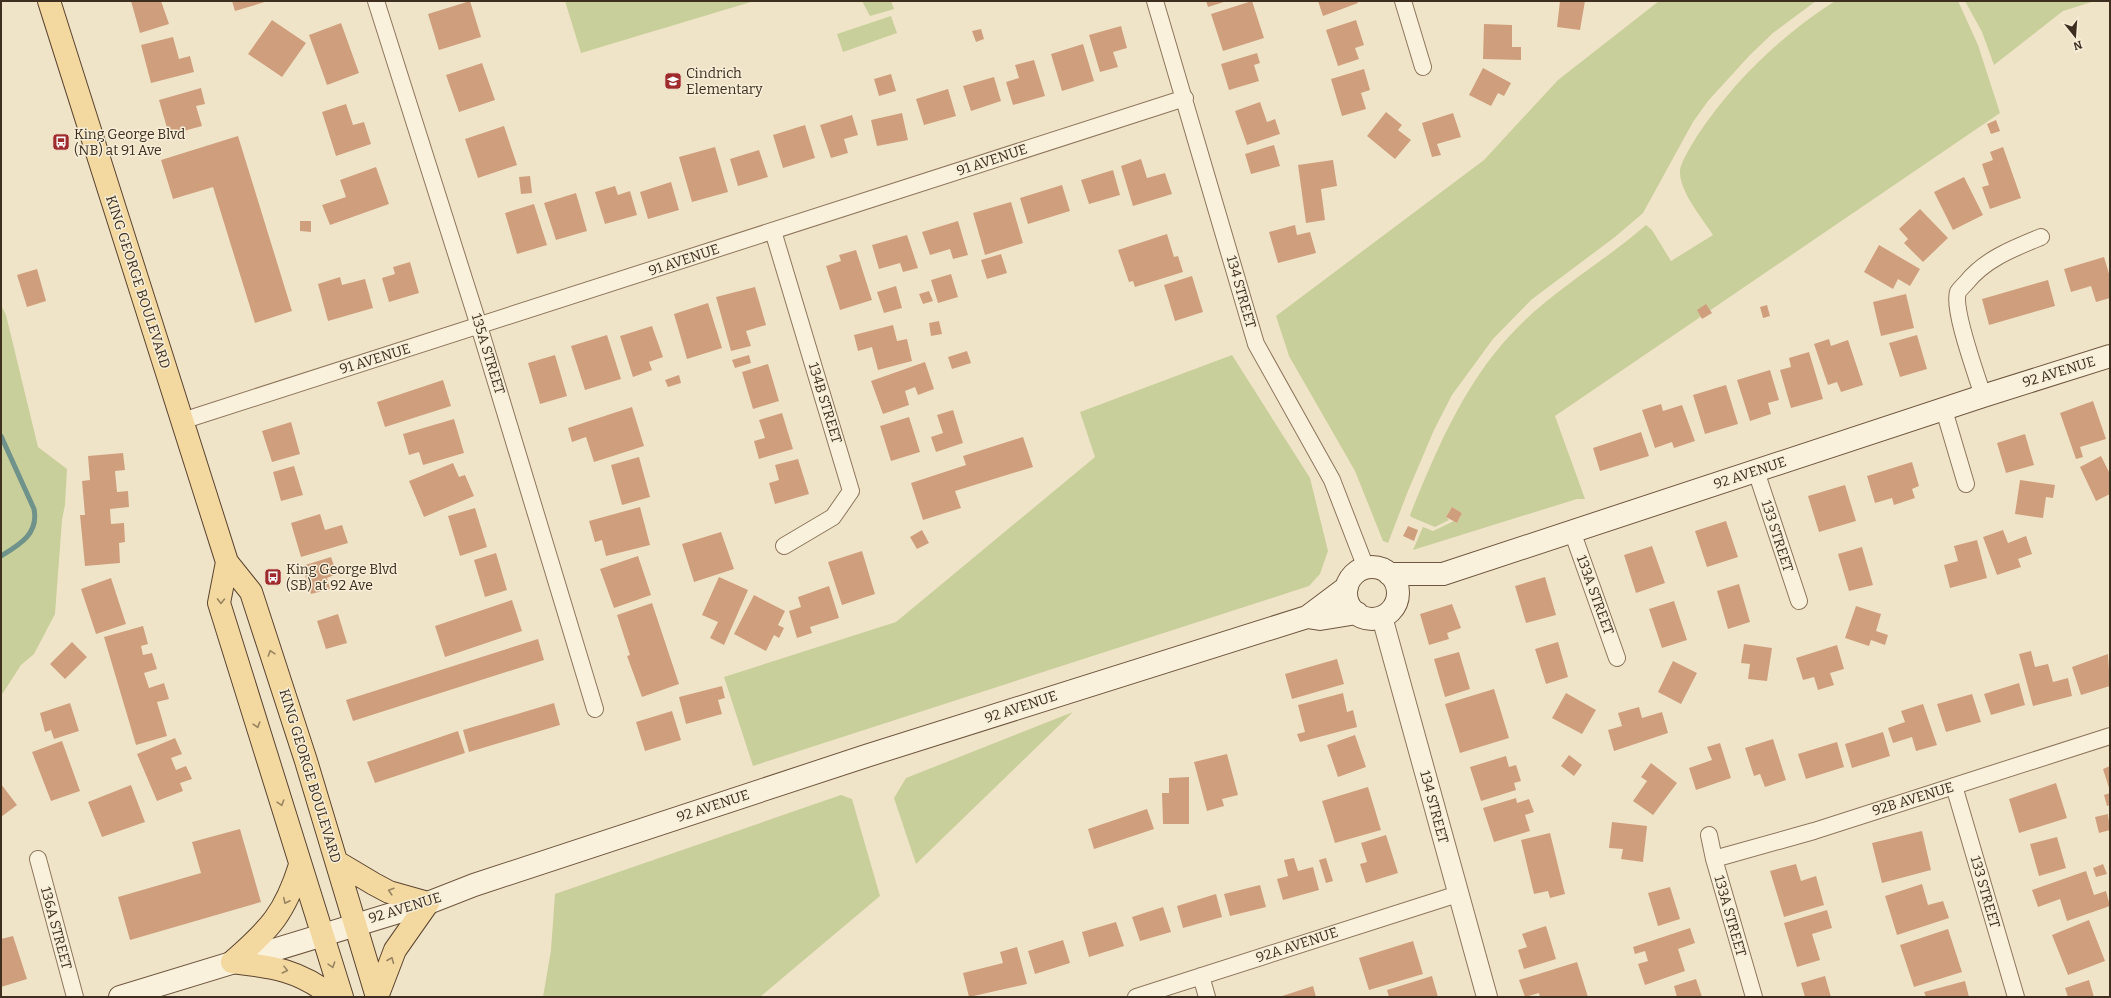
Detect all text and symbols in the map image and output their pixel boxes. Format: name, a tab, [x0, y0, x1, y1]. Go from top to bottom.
north arrow	[2055, 16, 2095, 56]
text: N	[2071, 38, 2084, 53]
place label: Cindrich Elementary	[686, 65, 763, 98]
school or university icon: Cindrich Elementary	[663, 71, 683, 91]
place label: King George Blvd (NB) at 91 Ave	[74, 126, 185, 159]
bus stop icon: King George Blvd (NB) at 91 Ave	[51, 132, 71, 152]
street label: 91 AVENUE	[954, 141, 1030, 179]
street label: KING GEORGE BOULEVARD	[102, 193, 174, 371]
street label: 91 AVENUE	[646, 241, 722, 279]
street label: 134 STREET	[1223, 254, 1259, 330]
street label: 135A STREET	[468, 311, 508, 397]
street label: 91 AVENUE	[337, 340, 413, 378]
street label: 92 AVENUE	[2020, 353, 2098, 391]
street label: 134B STREET	[805, 360, 845, 446]
street label: 92 AVENUE	[1712, 453, 1788, 493]
street label: 133 STREET	[1757, 498, 1797, 574]
street label: 133A STREET	[1573, 553, 1617, 637]
place label: King George Blvd (SB) at 92 Ave	[286, 561, 397, 594]
bus stop icon: King George Blvd (SB) at 92 Ave	[263, 567, 283, 587]
one-way arrow	[217, 598, 225, 604]
one-way arrow	[267, 650, 276, 657]
street label: KING GEORGE BOULEVARD	[275, 687, 345, 865]
street label: 92 AVENUE	[983, 687, 1059, 727]
one-way arrow	[252, 721, 261, 728]
street label: 134 STREET	[1416, 769, 1452, 845]
street label: 92B AVENUE	[1870, 779, 1956, 819]
street label: 92 AVENUE	[675, 786, 751, 826]
one-way arrow	[277, 800, 285, 807]
street label: 133 STREET	[1967, 854, 2003, 930]
street label: 133A STREET	[1710, 873, 1750, 959]
street label: 136A STREET	[37, 885, 75, 971]
one-way arrow	[387, 887, 394, 896]
street label: 92 AVENUE	[366, 889, 444, 927]
one-way arrow	[283, 897, 291, 904]
street label: 92A AVENUE	[1254, 924, 1340, 966]
one-way arrow	[386, 957, 394, 965]
one-way arrow	[327, 962, 335, 969]
one-way arrow	[281, 965, 288, 974]

